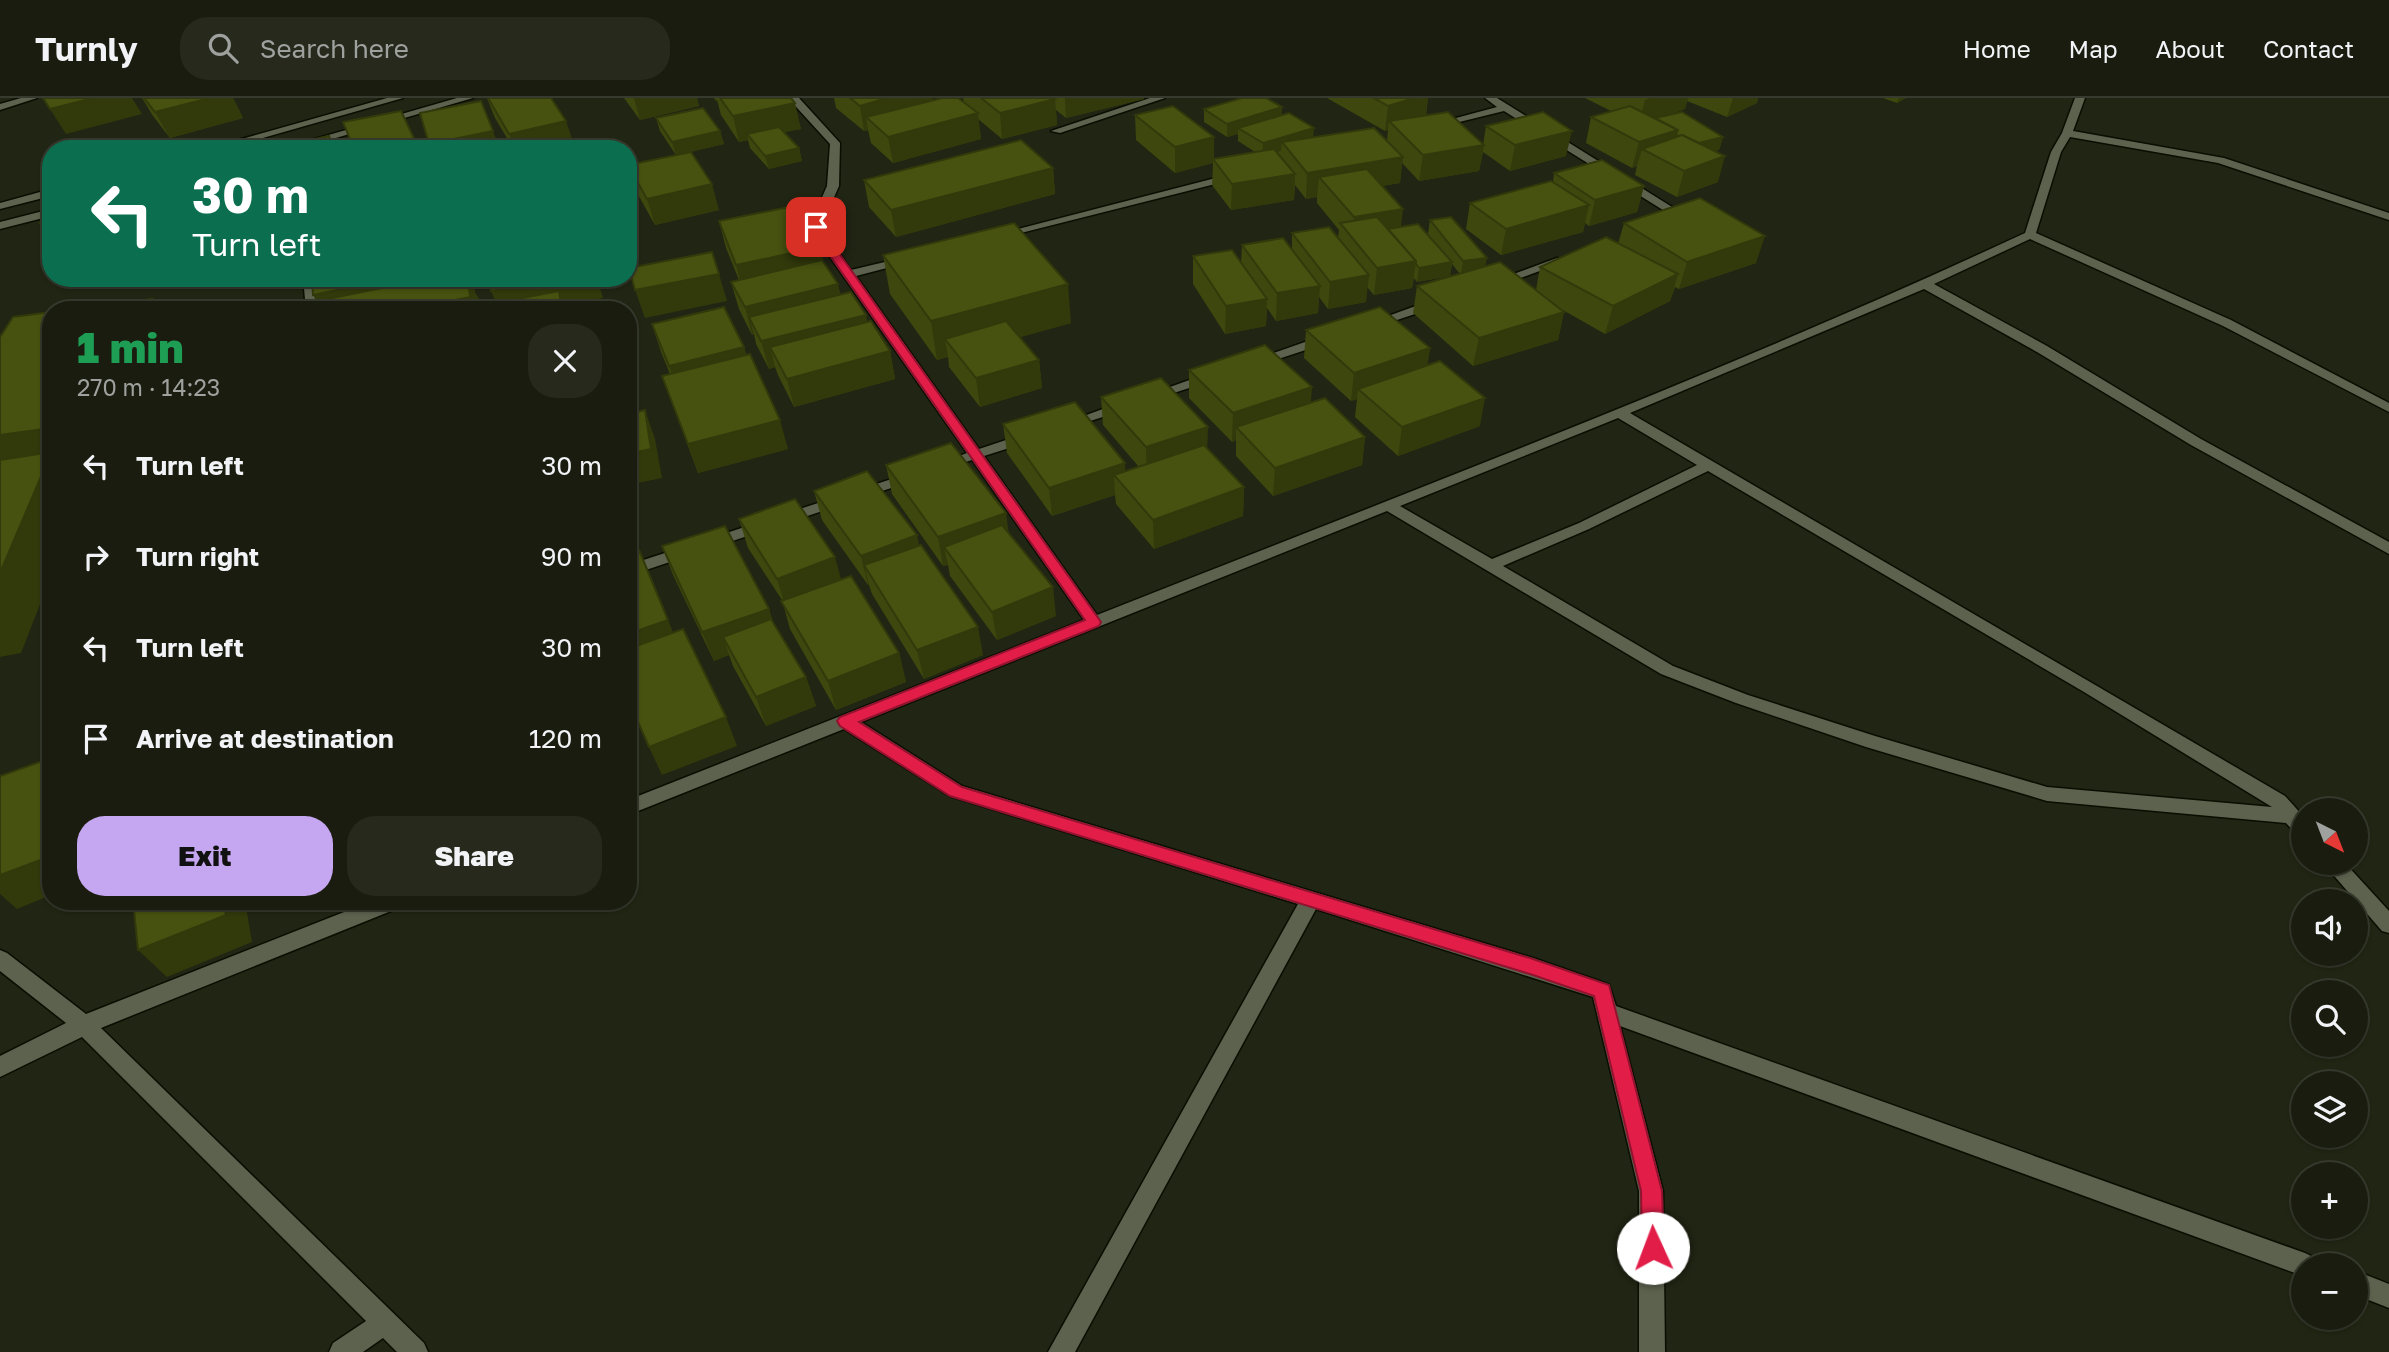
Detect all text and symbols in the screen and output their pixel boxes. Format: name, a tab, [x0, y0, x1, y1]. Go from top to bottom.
search box	[180, 17, 670, 80]
text: Turnly	[35, 29, 138, 68]
icon: search	[204, 29, 242, 67]
text: Search here	[260, 33, 409, 64]
text: Home	[1963, 34, 2031, 63]
text: Map	[2069, 34, 2118, 63]
text: About	[2156, 34, 2225, 63]
text: Contact	[2263, 34, 2354, 63]
text: 30 m	[192, 165, 309, 224]
icon: left	[77, 168, 168, 259]
pin	[786, 197, 846, 257]
icon: arrive	[797, 208, 835, 246]
text: Turn left	[192, 225, 321, 263]
text: 1 min	[77, 322, 184, 372]
button: close	[528, 324, 602, 398]
text: 270 m · 14:23	[77, 373, 220, 401]
icon: left	[77, 447, 115, 485]
text: Turn left	[136, 450, 244, 481]
text: 30 m	[541, 450, 602, 481]
icon: right	[77, 538, 115, 576]
text: Turn right	[136, 541, 259, 572]
text: 90 m	[541, 541, 602, 572]
icon: left	[77, 629, 115, 667]
text: Turn left	[136, 632, 244, 663]
text: 30 m	[541, 632, 602, 663]
icon: arrive	[77, 720, 115, 758]
text: Arrive at destination	[136, 723, 394, 754]
text: 120 m	[529, 723, 602, 754]
north arrow	[2291, 798, 2368, 875]
map controls	[2291, 798, 2368, 1330]
button: Exit	[77, 816, 333, 896]
button: Share	[347, 816, 602, 896]
button: sound	[2291, 889, 2368, 966]
button: search	[2291, 980, 2368, 1057]
button: layers	[2291, 1071, 2368, 1148]
button: +	[2291, 1162, 2368, 1239]
position arrow	[1616, 1211, 1690, 1285]
button: −	[2291, 1253, 2368, 1330]

